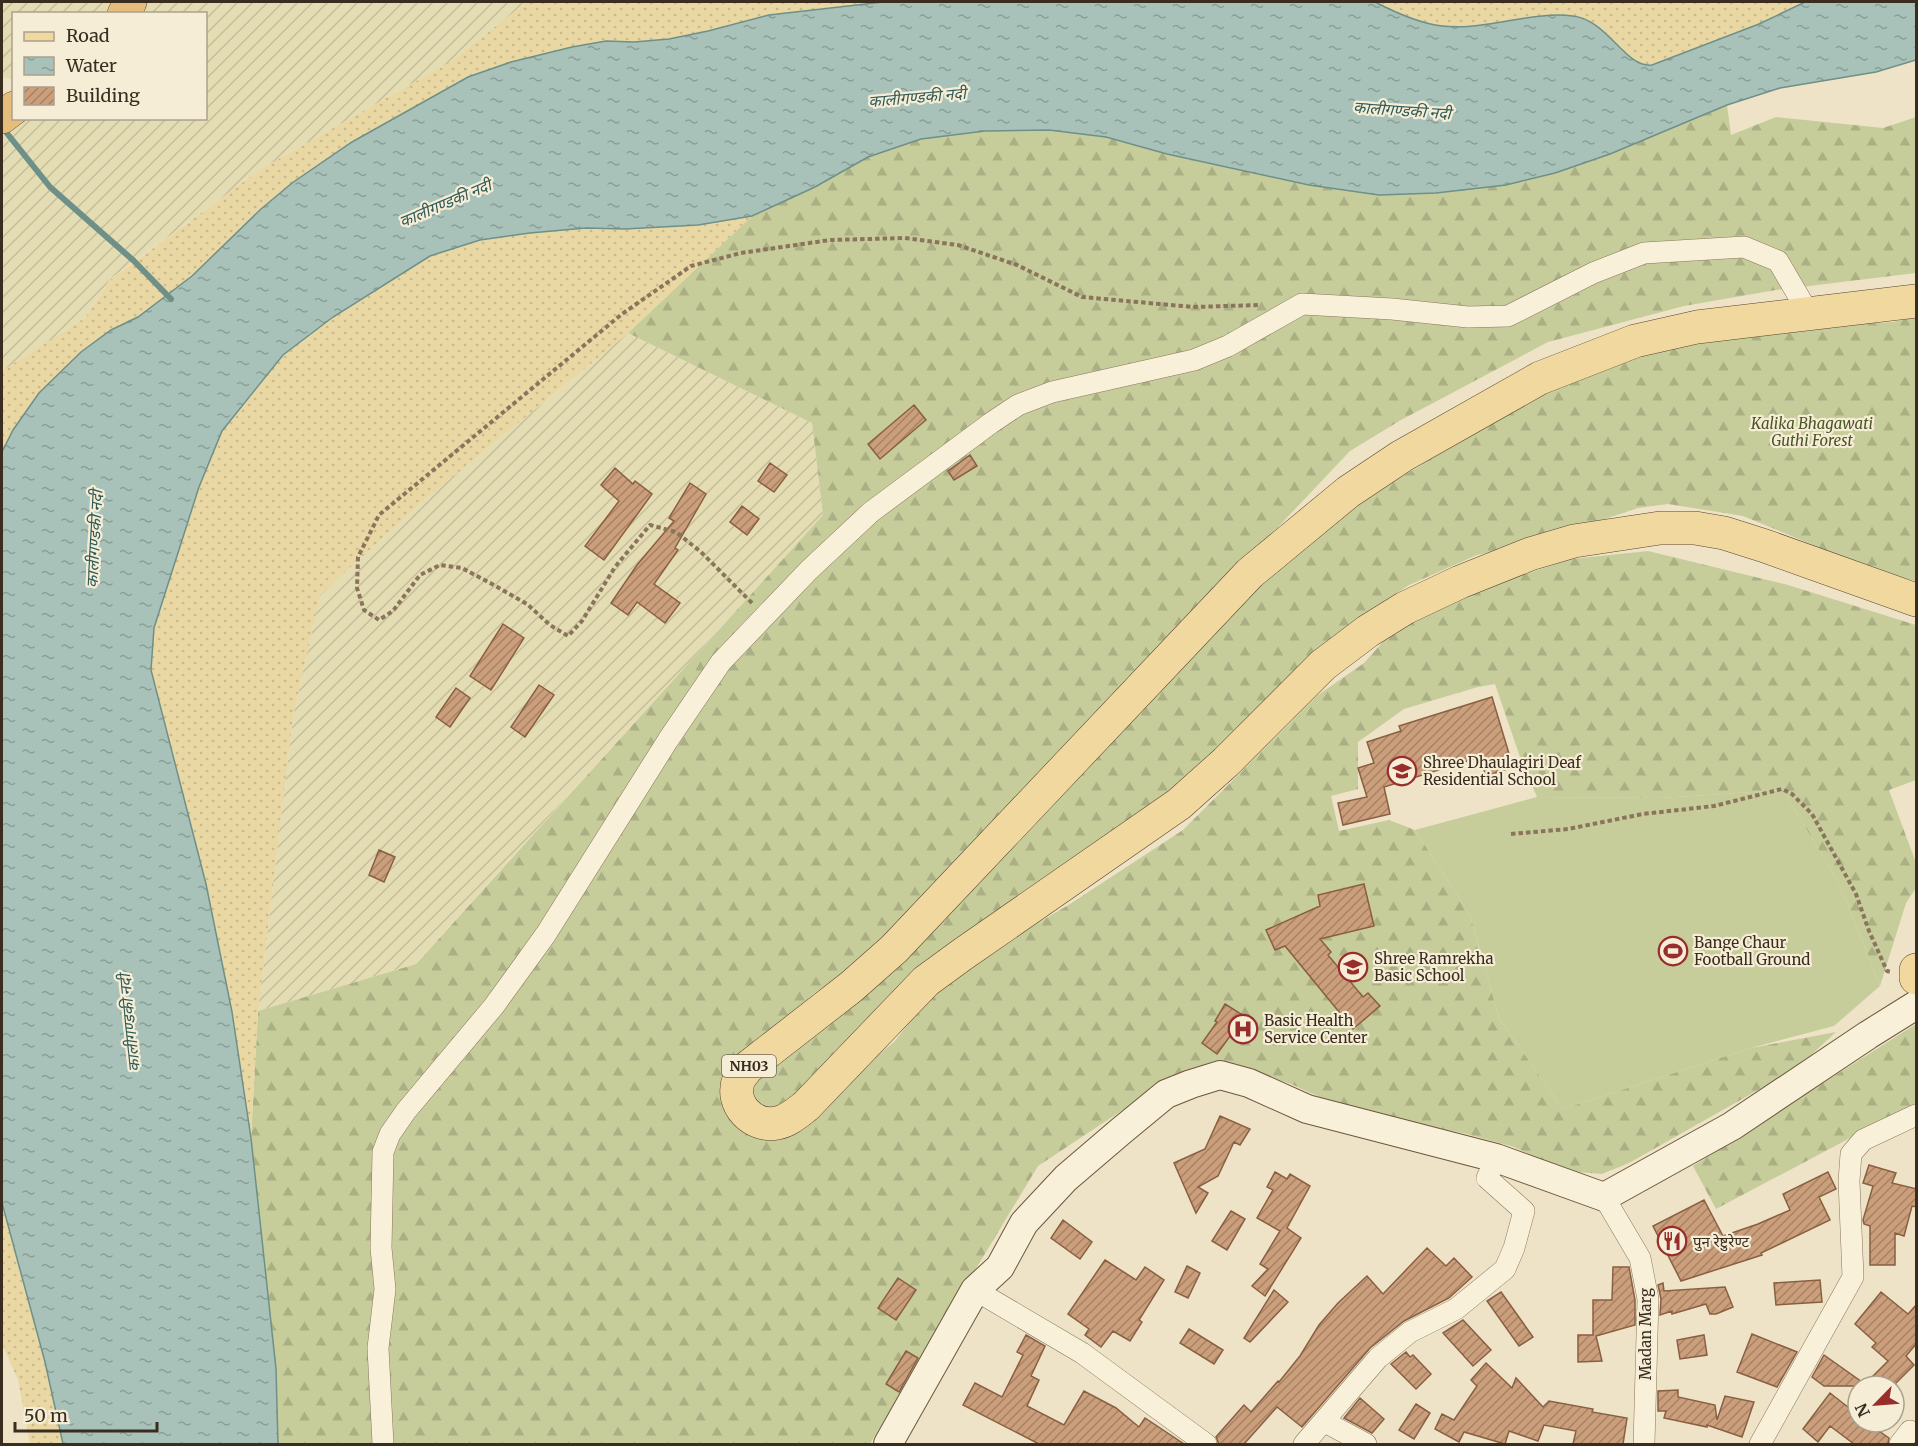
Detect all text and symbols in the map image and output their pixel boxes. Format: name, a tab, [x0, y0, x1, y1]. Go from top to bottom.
legend	[12, 12, 207, 120]
text: Road	[66, 24, 110, 47]
text: Water	[65, 54, 117, 77]
water label: कालीगण्डकी नदी	[867, 83, 970, 111]
text: Building	[66, 84, 140, 107]
water label: कालीगण्डकी नदी	[1352, 97, 1454, 124]
water label: कालीगण्डकी नदी	[396, 174, 497, 231]
park label: Kalika Bhagawati Guthi Forest	[1750, 414, 1873, 450]
water label: कालीगण्डकी नदी	[81, 487, 107, 588]
place label: Shree Dhaulagiri Deaf Residential School	[1423, 753, 1582, 789]
school or university icon: Shree Dhaulagiri Deaf Residential School	[1386, 755, 1418, 787]
place label: Bange Chaur Football Ground	[1694, 933, 1810, 969]
sports icon: Bange Chaur Football Ground	[1657, 935, 1689, 967]
place label: Shree Ramrekha Basic School	[1374, 949, 1493, 985]
school or university icon: Shree Ramrekha Basic School	[1337, 951, 1369, 983]
water label: कालीगण्डकी नदी	[114, 970, 144, 1073]
place label: Basic Health Service Center	[1264, 1011, 1368, 1047]
hospital icon: Basic Health Service Center	[1227, 1013, 1259, 1045]
road number: NH03	[722, 1055, 776, 1077]
restaurant icon: पुन रेष्टुरेण्ट	[1656, 1225, 1688, 1257]
place label: पुन रेष्टुरेण्ट	[1693, 1232, 1749, 1252]
street label: Madan Marg	[1636, 1288, 1655, 1380]
north arrow	[1846, 1374, 1906, 1434]
scale bar	[15, 1395, 158, 1433]
text: N	[1851, 1400, 1874, 1420]
text: 50 m	[24, 1404, 68, 1427]

